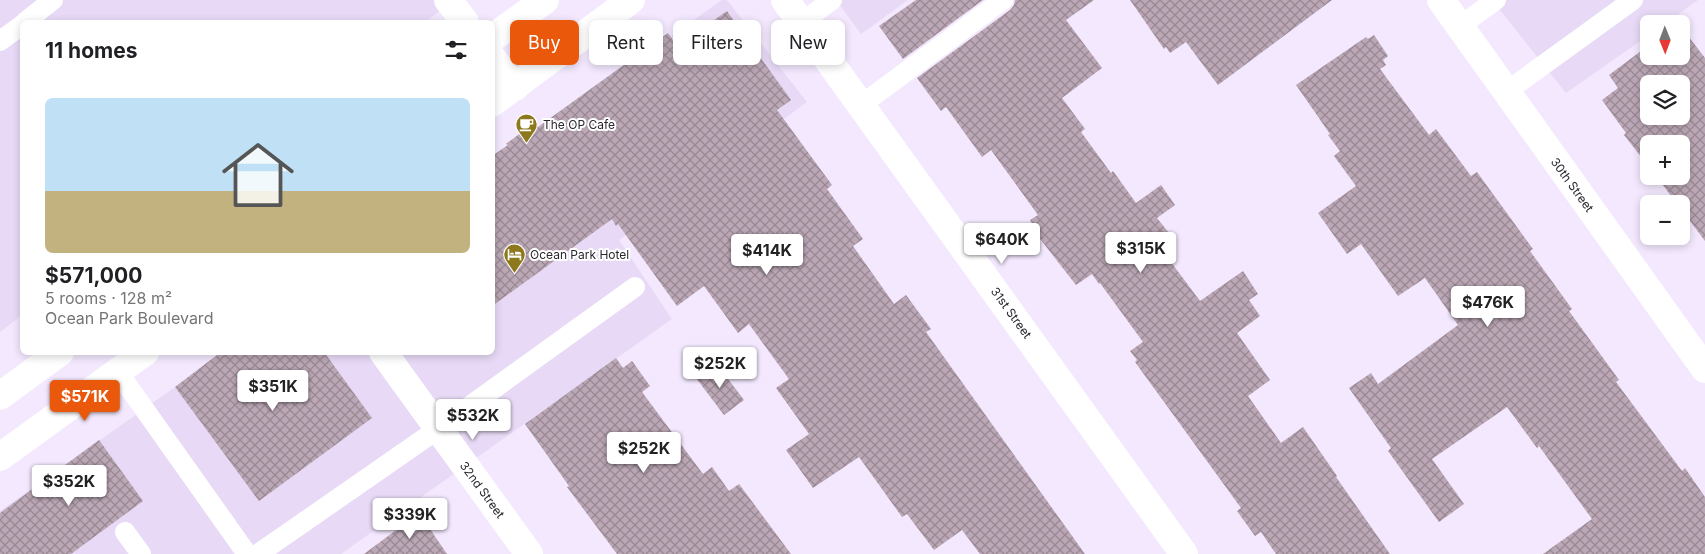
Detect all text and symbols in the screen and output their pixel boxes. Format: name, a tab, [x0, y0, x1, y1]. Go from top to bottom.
north arrow	[1640, 15, 1690, 65]
map controls	[1640, 15, 1690, 245]
chip: Buy	[510, 20, 579, 65]
chip: Rent	[589, 20, 663, 65]
chip: Filters	[673, 20, 761, 65]
chip: New	[771, 20, 845, 65]
icon: filters	[442, 36, 470, 64]
text: 11 homes	[45, 38, 137, 63]
button: layers	[1640, 75, 1690, 125]
cafe icon: The OP Cafe	[515, 113, 539, 144]
place label: The OP Cafe	[543, 117, 615, 132]
icon: home	[213, 130, 303, 220]
button: +	[1640, 135, 1690, 185]
street label: 30th Street	[1548, 155, 1597, 215]
button: −	[1640, 195, 1690, 245]
pin: $640K	[967, 222, 1037, 265]
text: $640K	[975, 229, 1029, 249]
pin: $315K	[1106, 232, 1176, 274]
pin: $414K	[732, 234, 802, 276]
text: $315K	[1116, 238, 1166, 258]
text: $414K	[742, 240, 792, 260]
hotel icon: Ocean Park Hotel	[502, 243, 526, 274]
place label: Ocean Park Hotel	[530, 247, 629, 262]
text: $571,000	[45, 263, 142, 288]
street label: 31st Street	[988, 284, 1035, 341]
pin: $476K	[1453, 286, 1523, 328]
text: 5 rooms · 128 m²	[45, 288, 172, 308]
text: $476K	[1462, 292, 1514, 312]
text: Ocean Park Boulevard	[45, 308, 213, 328]
pin: $252K	[685, 346, 755, 389]
text: $252K	[694, 353, 746, 373]
pin: $351K	[238, 370, 308, 412]
text: $351K	[248, 376, 298, 396]
pin: $571K	[50, 380, 120, 422]
text: $571K	[61, 386, 109, 406]
pin: $532K	[438, 398, 508, 441]
text: $532K	[447, 405, 499, 425]
pin: $252K	[609, 432, 679, 474]
text: $252K	[618, 438, 670, 458]
street label: 32nd Street	[457, 458, 508, 521]
pin: $352K	[34, 464, 104, 507]
text: $352K	[43, 471, 95, 491]
pin: $339K	[375, 498, 445, 540]
text: $339K	[383, 504, 437, 524]

